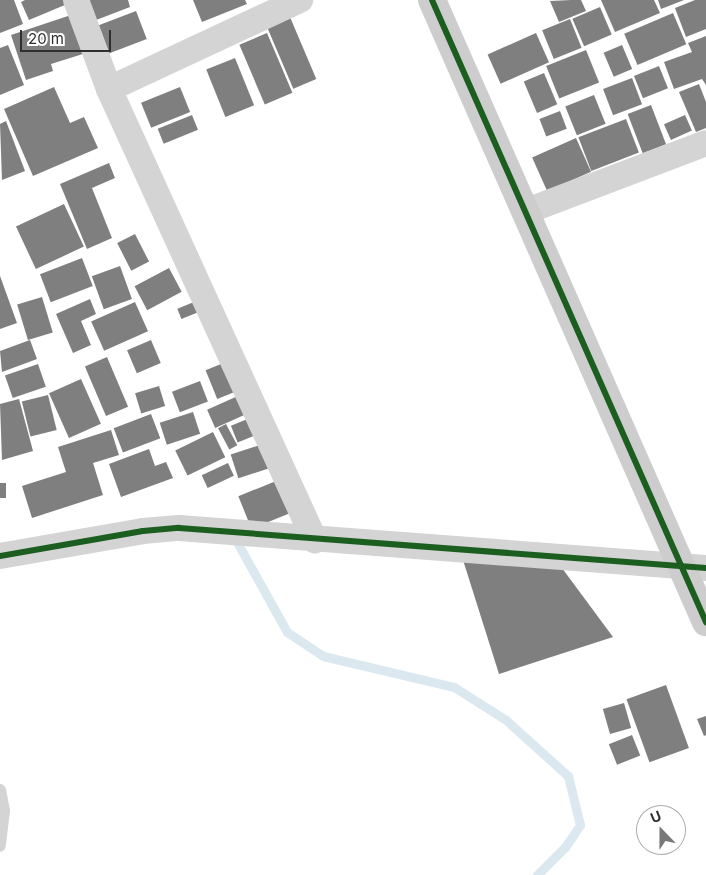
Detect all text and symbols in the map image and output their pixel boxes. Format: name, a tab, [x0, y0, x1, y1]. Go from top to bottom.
scale bar	[22, 20, 114, 52]
text: 20 m	[28, 29, 64, 48]
north arrow	[636, 805, 686, 855]
text: U	[648, 807, 664, 826]

